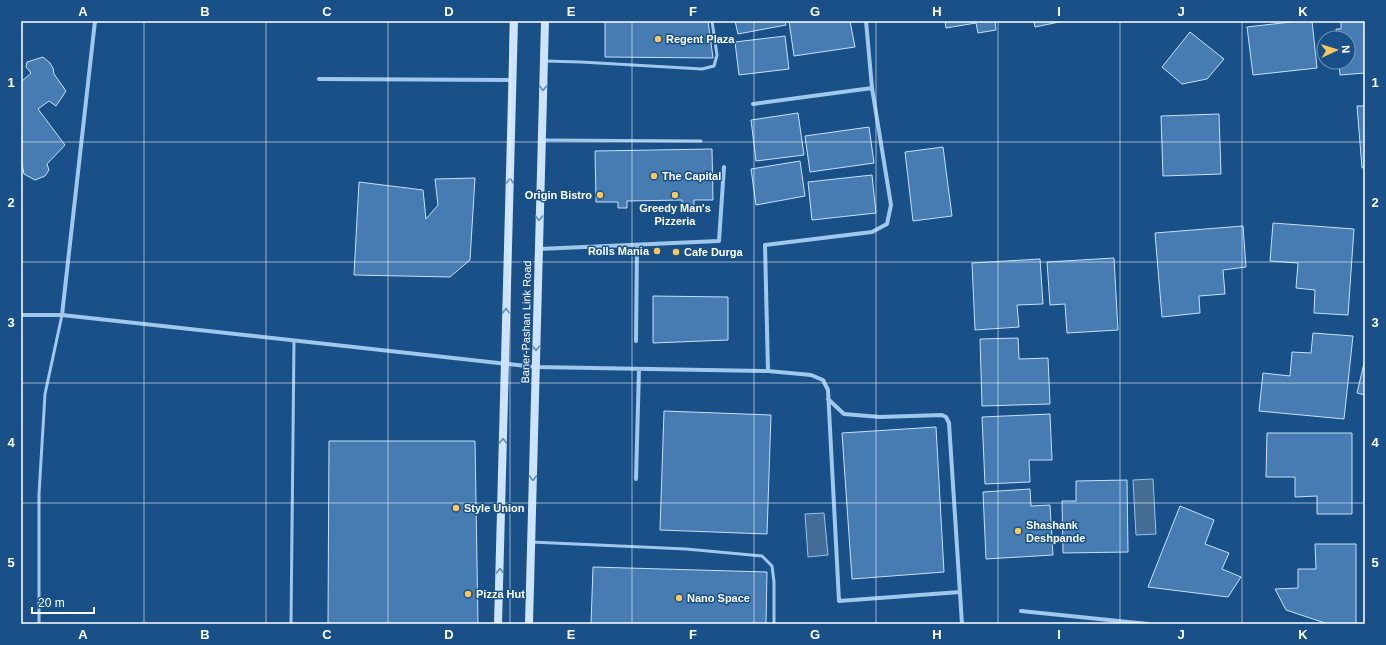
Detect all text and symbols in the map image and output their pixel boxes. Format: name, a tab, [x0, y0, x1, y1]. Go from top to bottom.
text: A	[78, 4, 88, 19]
text: B	[200, 4, 210, 19]
text: C	[322, 4, 332, 19]
text: D	[444, 4, 454, 19]
text: E	[567, 4, 576, 19]
text: F	[689, 4, 697, 19]
text: G	[810, 4, 820, 19]
text: H	[932, 4, 942, 19]
text: I	[1057, 4, 1061, 19]
text: J	[1177, 4, 1185, 19]
text: K	[1298, 4, 1308, 19]
north arrow	[1316, 30, 1356, 70]
place label: Regent Plaza	[666, 33, 735, 45]
marker: Regent Plaza	[653, 34, 663, 44]
text: N	[1340, 45, 1352, 54]
text: 1	[7, 75, 15, 90]
text: 1	[1371, 75, 1379, 90]
one-way arrow	[539, 85, 547, 91]
place label: The Capital	[662, 170, 721, 182]
marker: The Capital	[649, 171, 659, 181]
one-way arrow	[505, 178, 514, 184]
place label: Origin Bistro	[525, 189, 592, 201]
marker: Origin Bistro	[595, 190, 605, 200]
marker: Greedy Man's Pizzeria	[670, 190, 680, 200]
text: 2	[7, 195, 15, 210]
text: 2	[1371, 195, 1379, 210]
place label: Greedy Man's Pizzeria	[639, 202, 711, 227]
one-way arrow	[535, 215, 544, 221]
place label: Rolls Mania	[588, 245, 650, 257]
marker: Rolls Mania	[652, 246, 662, 256]
place label: Cafe Durga	[684, 246, 744, 258]
marker: Cafe Durga	[671, 247, 681, 257]
street label: Baner-Pashan Link Road	[519, 260, 533, 384]
one-way arrow	[502, 308, 510, 314]
text: 3	[7, 315, 15, 330]
text: 3	[1371, 315, 1379, 330]
one-way arrow	[532, 345, 540, 351]
text: 4	[7, 435, 15, 450]
text: 4	[1371, 435, 1379, 450]
one-way arrow	[499, 438, 507, 444]
one-way arrow	[529, 475, 537, 481]
place label: Style Union	[464, 502, 525, 514]
marker: Style Union	[451, 503, 461, 513]
place label: Shashank Deshpande	[1026, 519, 1085, 544]
marker: Shashank Deshpande	[1013, 526, 1023, 536]
text: 5	[7, 555, 15, 570]
text: 5	[1371, 555, 1379, 570]
one-way arrow	[496, 568, 504, 574]
place label: Pizza Hut	[476, 588, 525, 600]
scale bar	[32, 589, 94, 615]
marker: Pizza Hut	[463, 589, 473, 599]
place label: Nano Space	[687, 592, 750, 604]
marker: Nano Space	[674, 593, 684, 603]
text: 20 m	[38, 596, 65, 610]
text: A	[78, 627, 88, 642]
text: B	[200, 627, 210, 642]
text: C	[322, 627, 332, 642]
text: D	[444, 627, 454, 642]
text: E	[567, 627, 576, 642]
text: F	[689, 627, 697, 642]
text: G	[810, 627, 820, 642]
text: H	[932, 627, 942, 642]
text: I	[1057, 627, 1061, 642]
text: J	[1177, 627, 1185, 642]
text: K	[1298, 627, 1308, 642]

